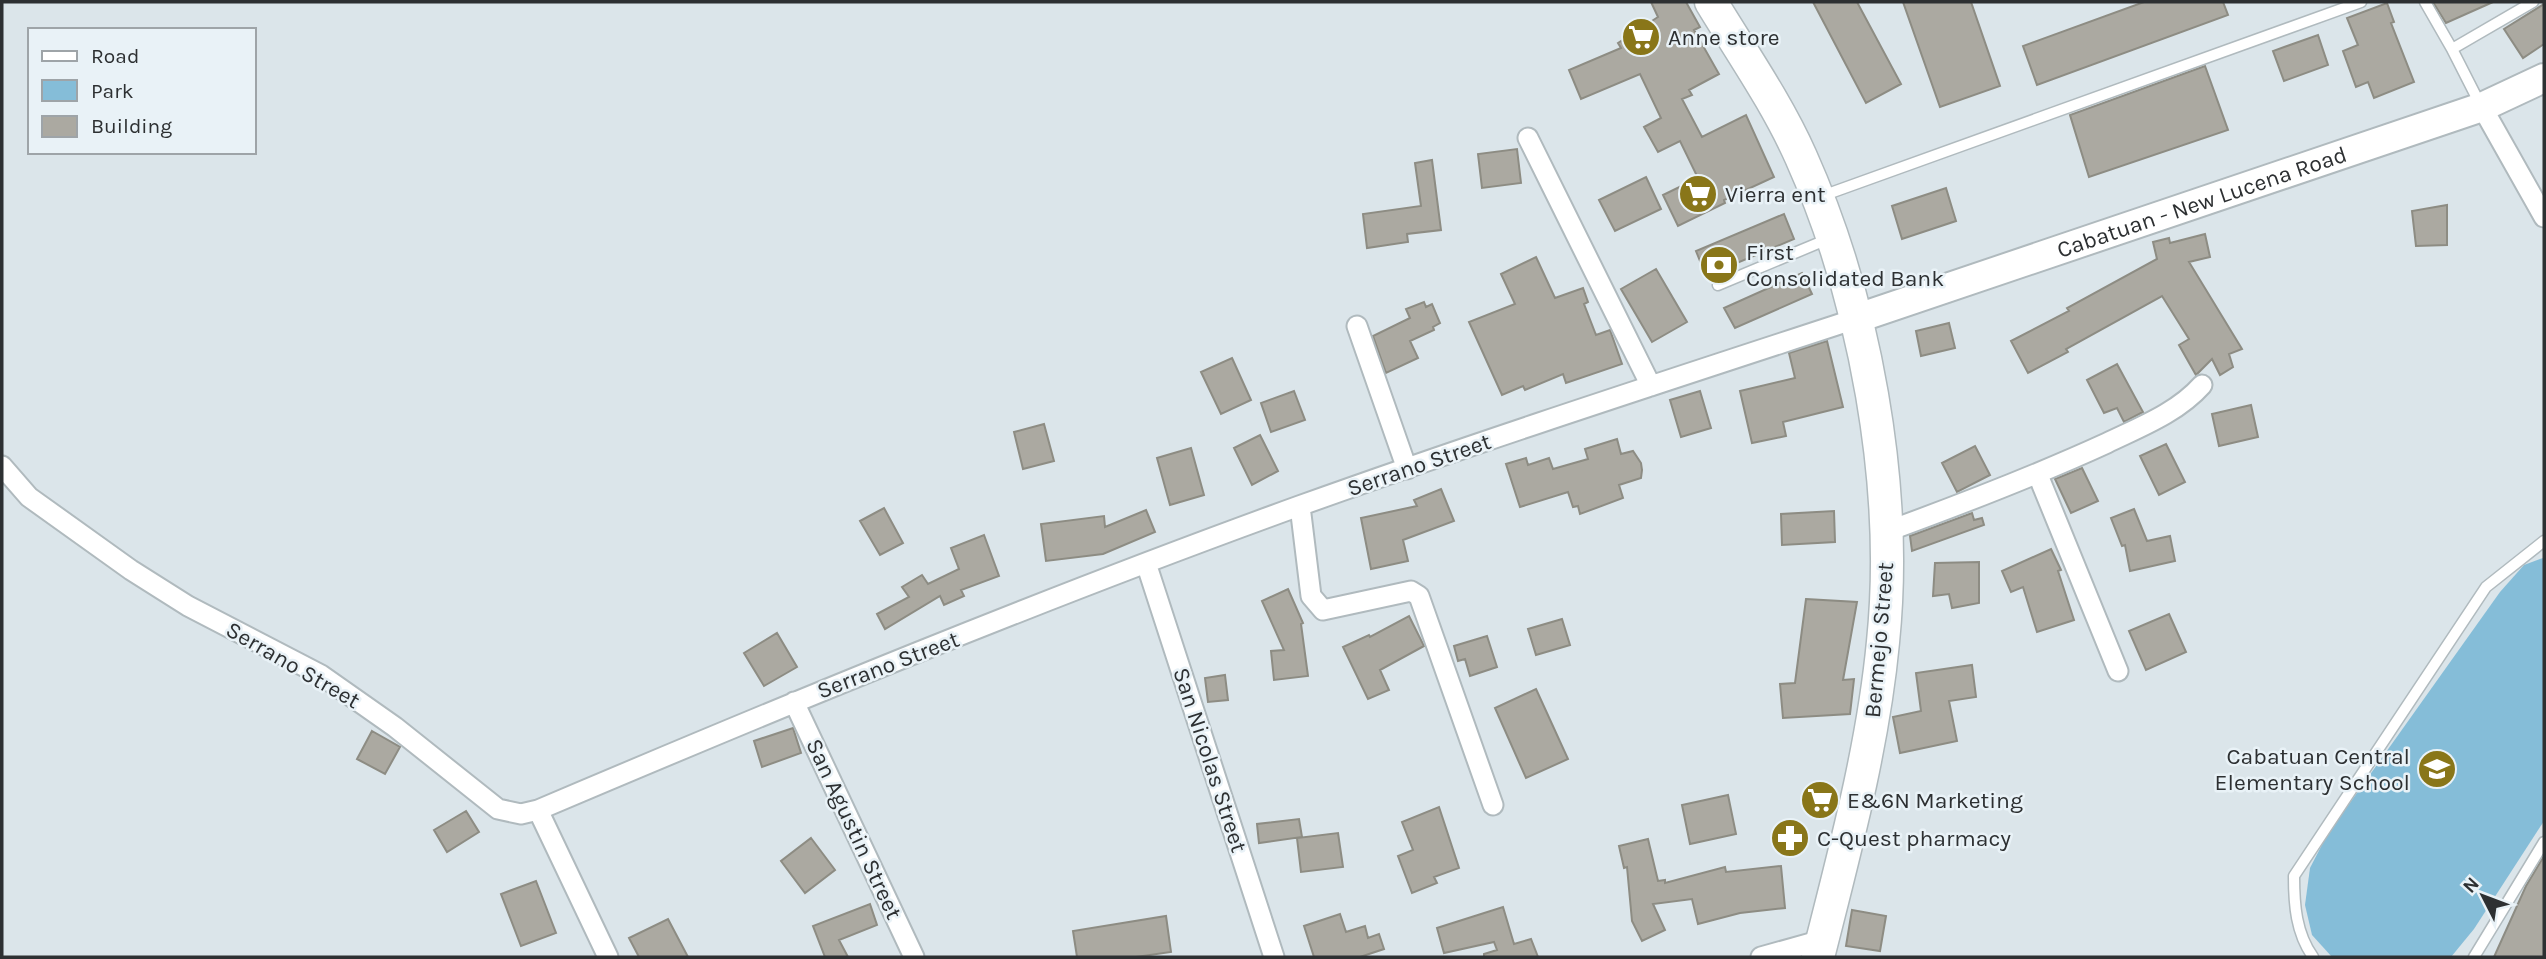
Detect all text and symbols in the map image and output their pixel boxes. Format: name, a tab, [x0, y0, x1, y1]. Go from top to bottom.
supermarket icon: Anne store	[1620, 16, 1662, 58]
place label: Anne store	[1668, 24, 1780, 51]
legend	[28, 28, 256, 154]
text: Road	[91, 44, 139, 68]
text: Park	[91, 79, 134, 103]
text: Building	[91, 114, 172, 138]
street label: Cabatuan - New Lucena Road	[2053, 140, 2350, 263]
supermarket icon: Vierra ent	[1677, 173, 1719, 215]
place label: Vierra ent	[1725, 181, 1826, 208]
place label: First Consolidated Bank	[1746, 239, 1944, 292]
bank icon: First Consolidated Bank	[1698, 244, 1740, 286]
street label: Serrano Street	[1344, 428, 1495, 502]
street label: Bermejo Street	[1859, 561, 1899, 719]
street label: Serrano Street	[221, 616, 365, 714]
street label: Serrano Street	[813, 625, 963, 704]
street label: San Nicolas Street	[1167, 664, 1253, 856]
street label: San Agustin Street	[800, 734, 908, 924]
place label: Cabatuan Central Elementary School	[2215, 743, 2410, 796]
school or university icon: Cabatuan Central Elementary School	[2416, 748, 2458, 790]
supermarket icon: E&6N Marketing	[1799, 779, 1841, 821]
place label: E&6N Marketing	[1847, 787, 2023, 814]
pharmacy icon: C-Quest pharmacy	[1769, 817, 1811, 859]
place label: C-Quest pharmacy	[1817, 825, 2011, 852]
north arrow	[2448, 861, 2518, 931]
text: N	[2458, 873, 2484, 898]

